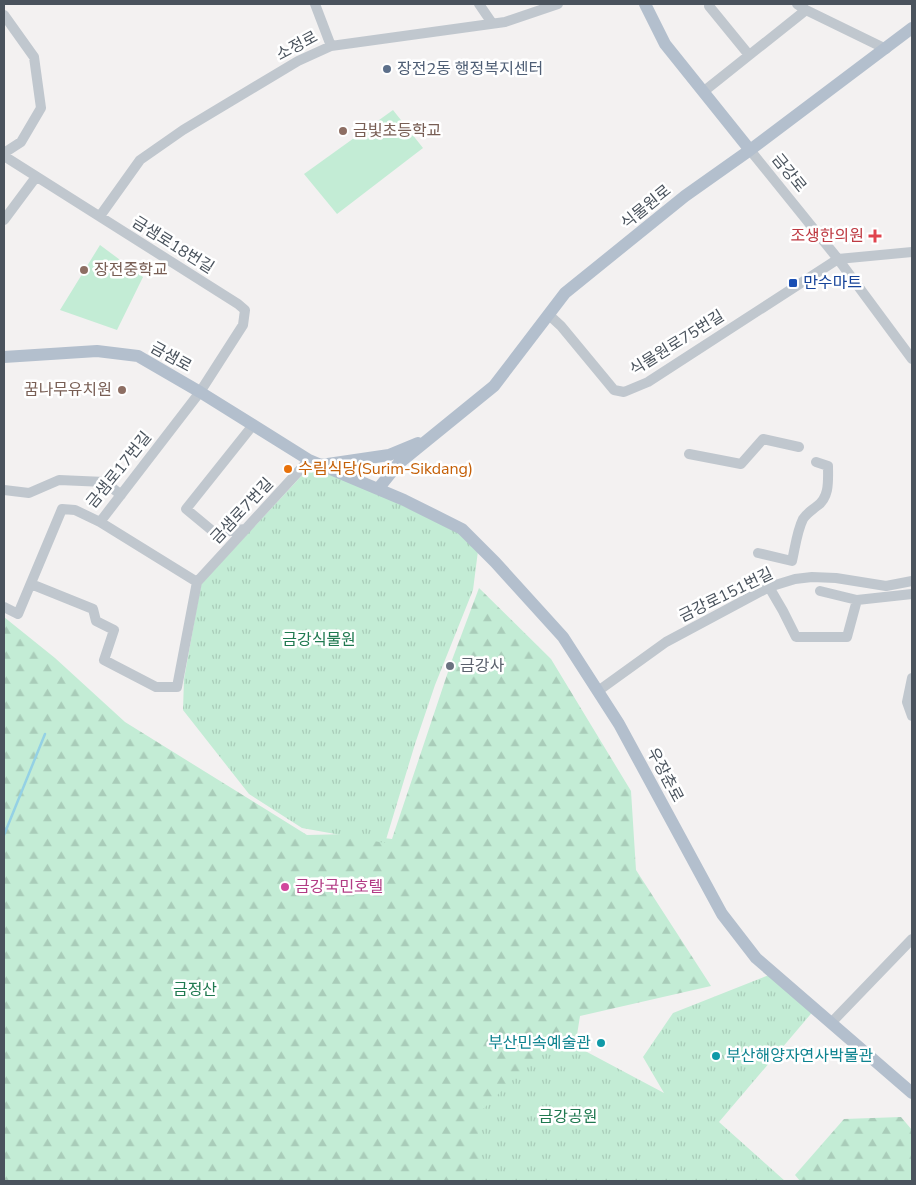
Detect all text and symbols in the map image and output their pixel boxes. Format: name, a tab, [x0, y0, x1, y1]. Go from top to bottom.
street label: 소정로	[272, 26, 322, 66]
place label: 장전2동 행정복지센터	[397, 58, 543, 80]
marker: 장전2동 행정복지센터	[381, 63, 393, 75]
place label: 금빛초등학교	[353, 120, 441, 142]
marker: 금빛초등학교	[337, 125, 349, 137]
street label: 금강로	[767, 149, 812, 197]
street label: 식물원로	[616, 180, 676, 234]
street label: 금샘로18번길	[128, 211, 218, 279]
place label: 조생한의원	[790, 225, 864, 247]
marker: 조생한의원	[868, 229, 882, 243]
place label: 장전중학교	[94, 259, 168, 281]
marker: 장전중학교	[78, 264, 90, 276]
place label: 만수마트	[803, 272, 862, 294]
marker: 만수마트	[787, 277, 799, 289]
street label: 식물원로75번길	[626, 305, 728, 381]
street label: 금샘로	[146, 337, 196, 377]
place label: 꿈나무유치원	[24, 379, 112, 401]
marker: 꿈나무유치원	[116, 384, 128, 396]
street label: 금샘로17번길	[81, 427, 157, 513]
place label: 수림식당(Surim-Sikdang)	[298, 458, 473, 480]
marker: 수림식당(Surim-Sikdang)	[282, 463, 294, 475]
street label: 금샘로7번길	[206, 473, 278, 549]
street label: 금강로151번길	[675, 563, 777, 627]
park label: 금강식물원	[282, 629, 356, 651]
place label: 금강사	[460, 655, 504, 677]
marker: 금강사	[444, 660, 456, 672]
street label: 우장춘로	[641, 744, 689, 806]
place label: 금강국민호텔	[295, 876, 383, 898]
marker: 금강국민호텔	[279, 881, 291, 893]
park label: 금정산	[173, 979, 217, 1001]
place label: 부산민속예술관	[488, 1032, 591, 1054]
marker: 부산민속예술관	[595, 1037, 607, 1049]
place label: 부산해양자연사박물관	[726, 1045, 873, 1067]
marker: 부산해양자연사박물관	[710, 1050, 722, 1062]
park label: 금강공원	[539, 1106, 597, 1128]

